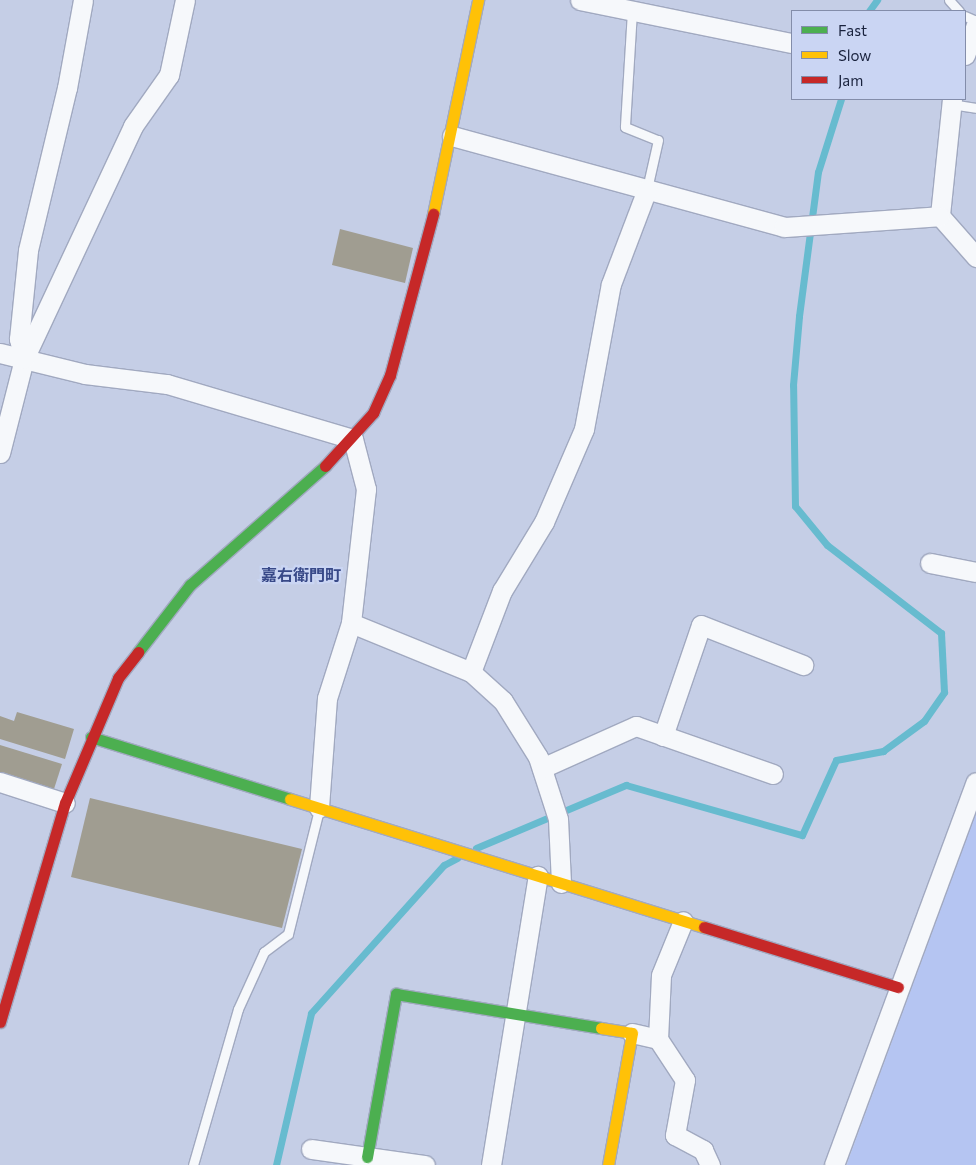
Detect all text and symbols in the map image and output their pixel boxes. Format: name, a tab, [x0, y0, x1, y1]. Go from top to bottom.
legend	[791, 10, 966, 100]
text: Fast	[838, 21, 867, 39]
text: Slow	[838, 46, 871, 64]
text: Jam	[838, 71, 863, 89]
district label: 嘉右衛門町	[261, 565, 341, 585]

